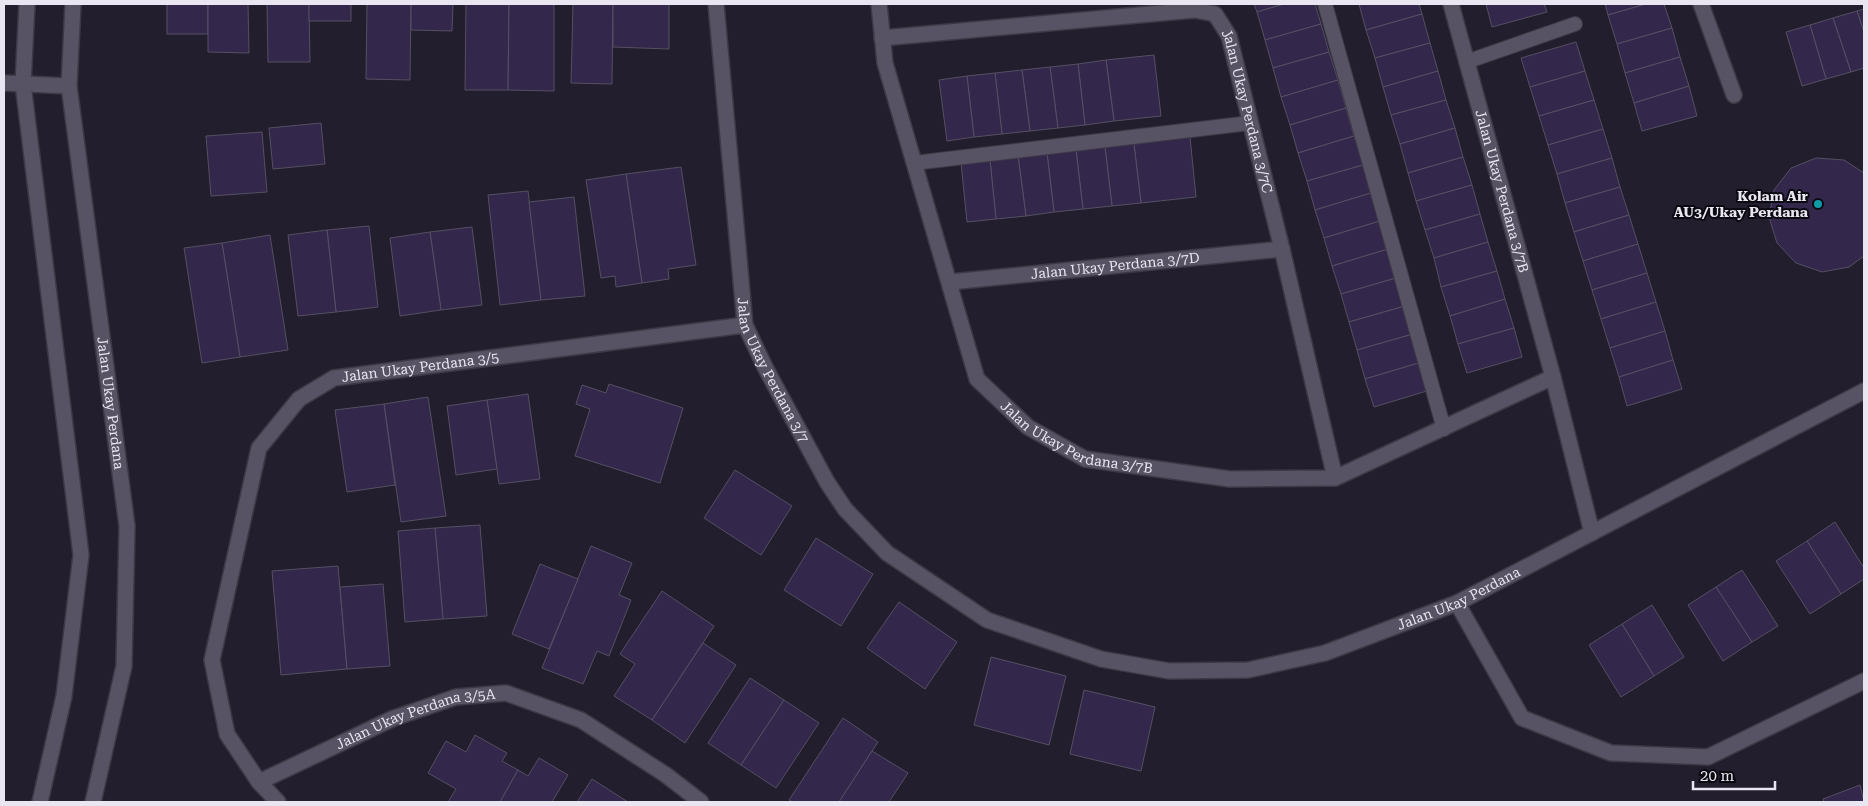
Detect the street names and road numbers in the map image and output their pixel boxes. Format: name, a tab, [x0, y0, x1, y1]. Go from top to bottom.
street label: Jalan Ukay Perdana 3/7C	[1218, 26, 1276, 195]
street label: Jalan Ukay Perdana 3/7B	[1472, 108, 1532, 274]
street label: Jalan Ukay Perdana 3/7D	[1030, 249, 1201, 282]
street label: Jalan Ukay Perdana 3/7	[735, 297, 812, 445]
street label: Jalan Ukay Perdana	[94, 336, 128, 471]
street label: Jalan Ukay Perdana 3/5	[341, 349, 500, 385]
street label: Jalan Ukay Perdana 3/7B	[997, 398, 1154, 476]
street label: Jalan Ukay Perdana	[1395, 563, 1523, 633]
street label: Jalan Ukay Perdana 3/5A	[333, 686, 496, 753]

